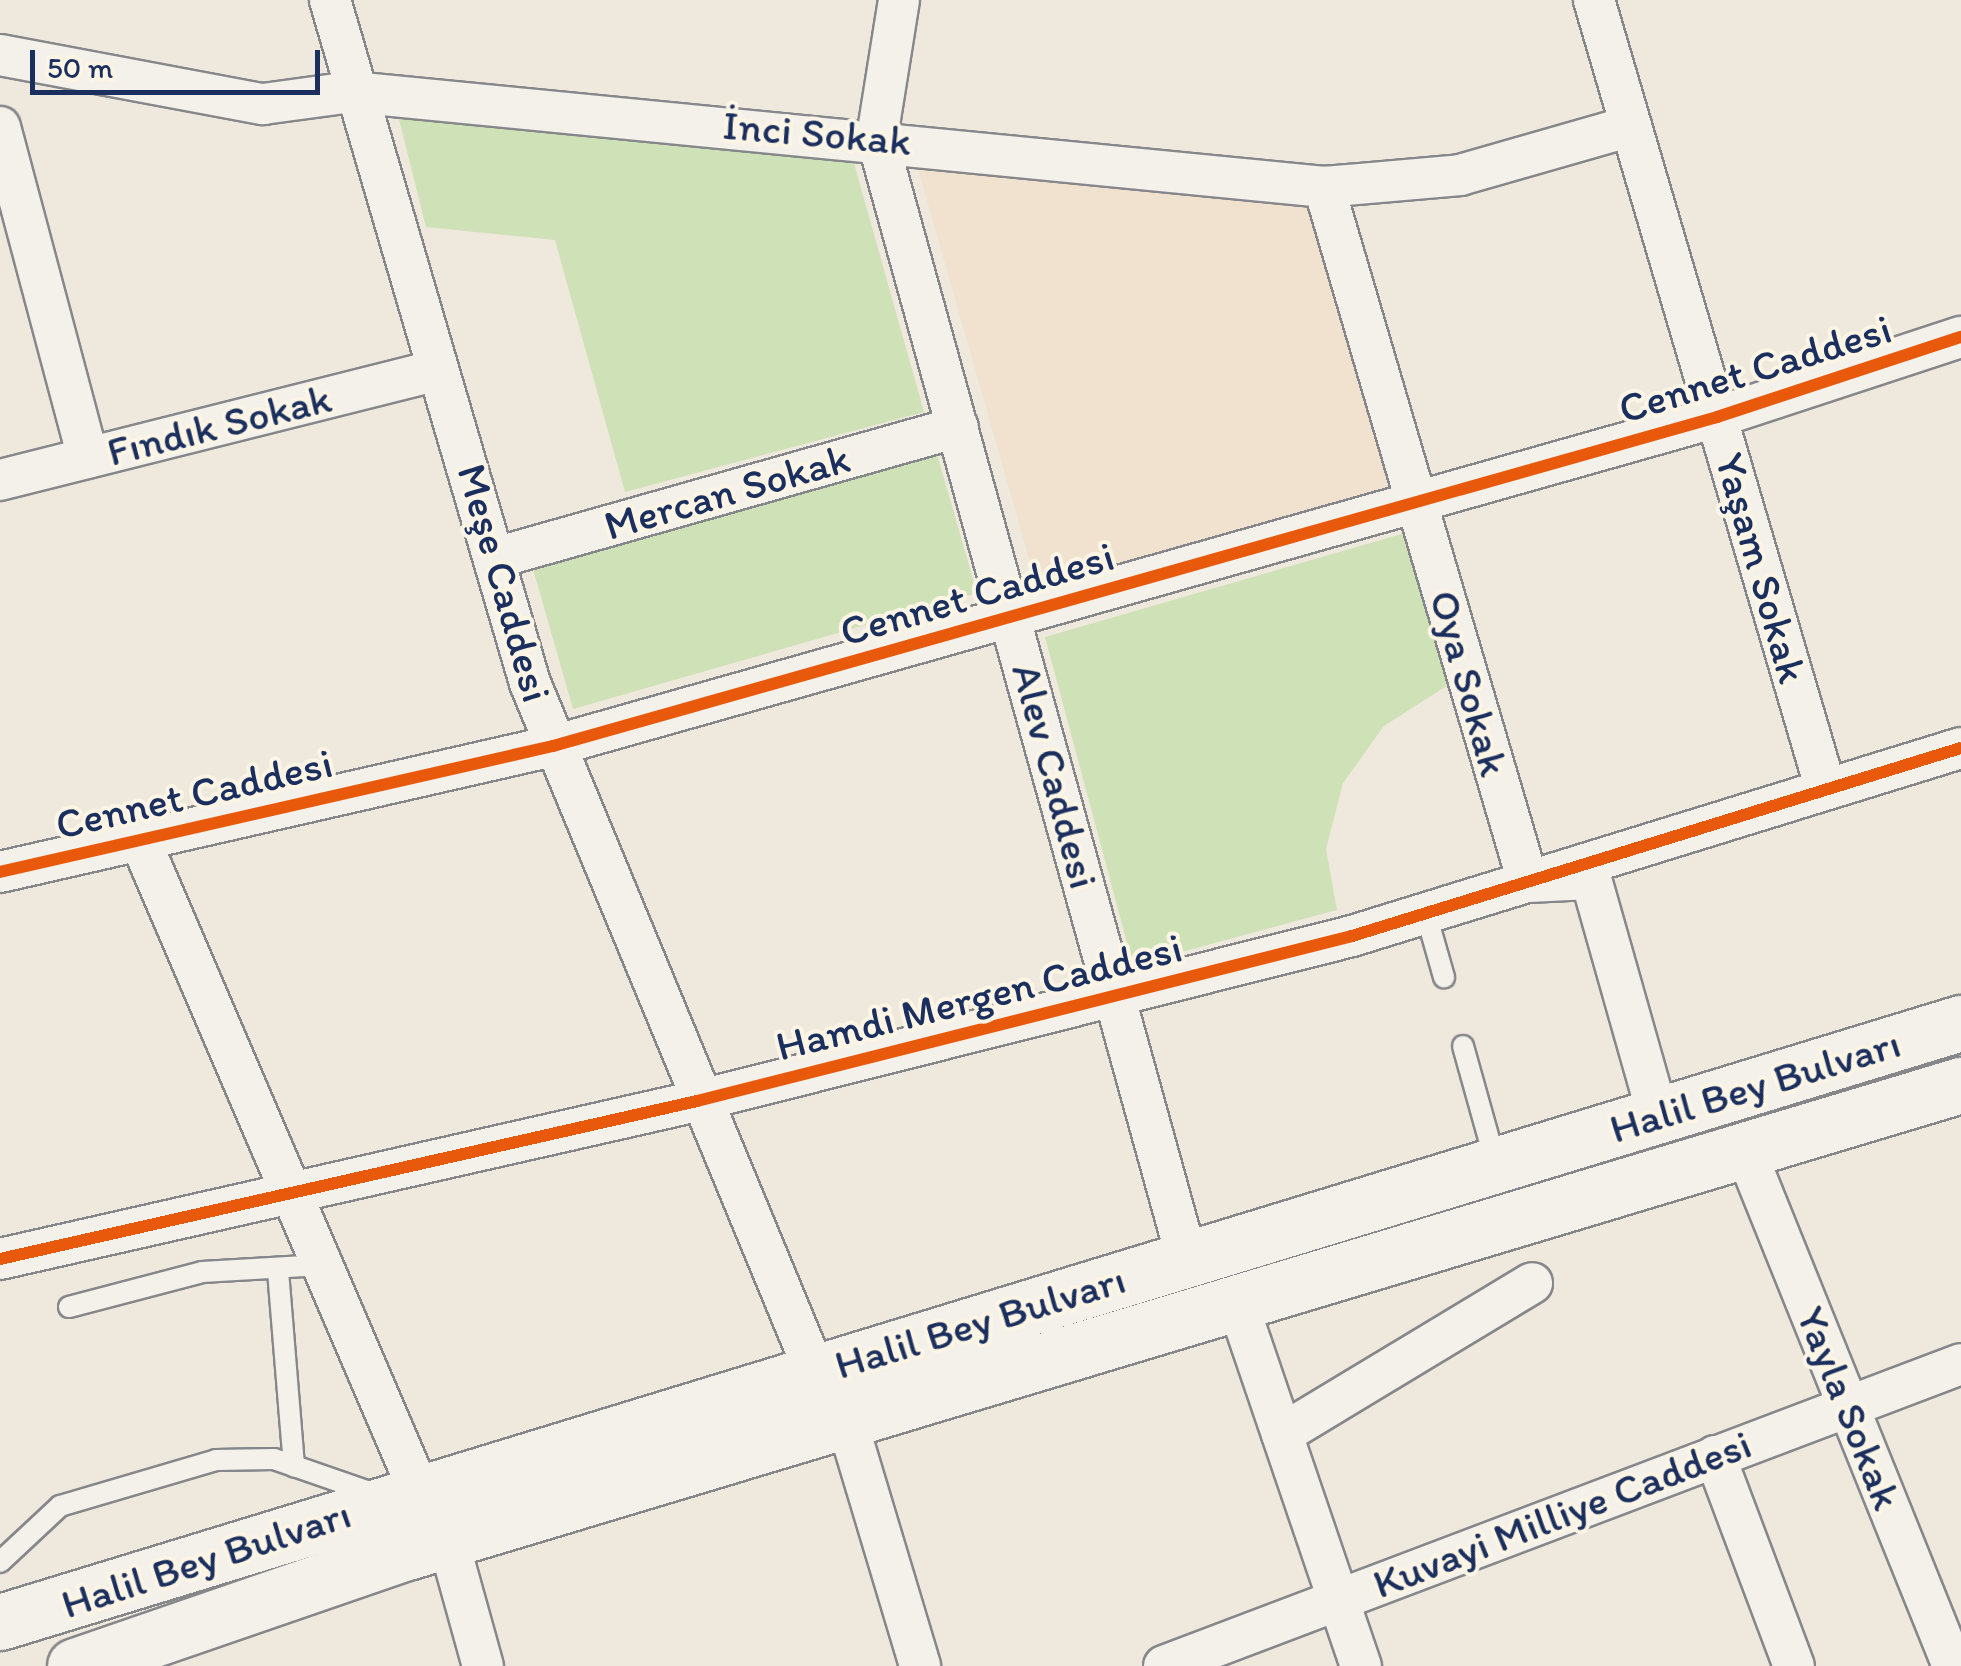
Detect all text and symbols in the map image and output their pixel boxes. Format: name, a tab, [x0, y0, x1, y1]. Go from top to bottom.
scale bar	[35, 30, 325, 92]
text: 50 m	[47, 49, 113, 86]
street label: İnci Sokak	[721, 100, 913, 166]
street label: Cennet Caddesi	[1613, 304, 1897, 434]
street label: Fındık Sokak	[102, 373, 336, 477]
street label: Mercan Sokak	[599, 433, 855, 551]
street label: Yaşam Sokak	[1704, 448, 1818, 688]
street label: Meşe Caddesi	[446, 458, 562, 708]
street label: Cennet Caddesi	[834, 531, 1120, 657]
street label: Oya Sokak	[1419, 585, 1519, 781]
street label: Alev Caddesi	[1001, 658, 1109, 894]
street label: Cennet Caddesi	[51, 738, 337, 850]
street label: Hamdi Mergen Caddesi	[770, 922, 1188, 1072]
street label: Halil Bey Bulvarı	[1604, 1018, 1906, 1154]
street label: Halil Bey Bulvarı	[829, 1254, 1131, 1390]
street label: Yayla Sokak	[1786, 1300, 1912, 1516]
street label: Kuvayi Milliye Caddesi	[1366, 1419, 1758, 1609]
street label: Halil Bey Bulvarı	[55, 1489, 357, 1629]

